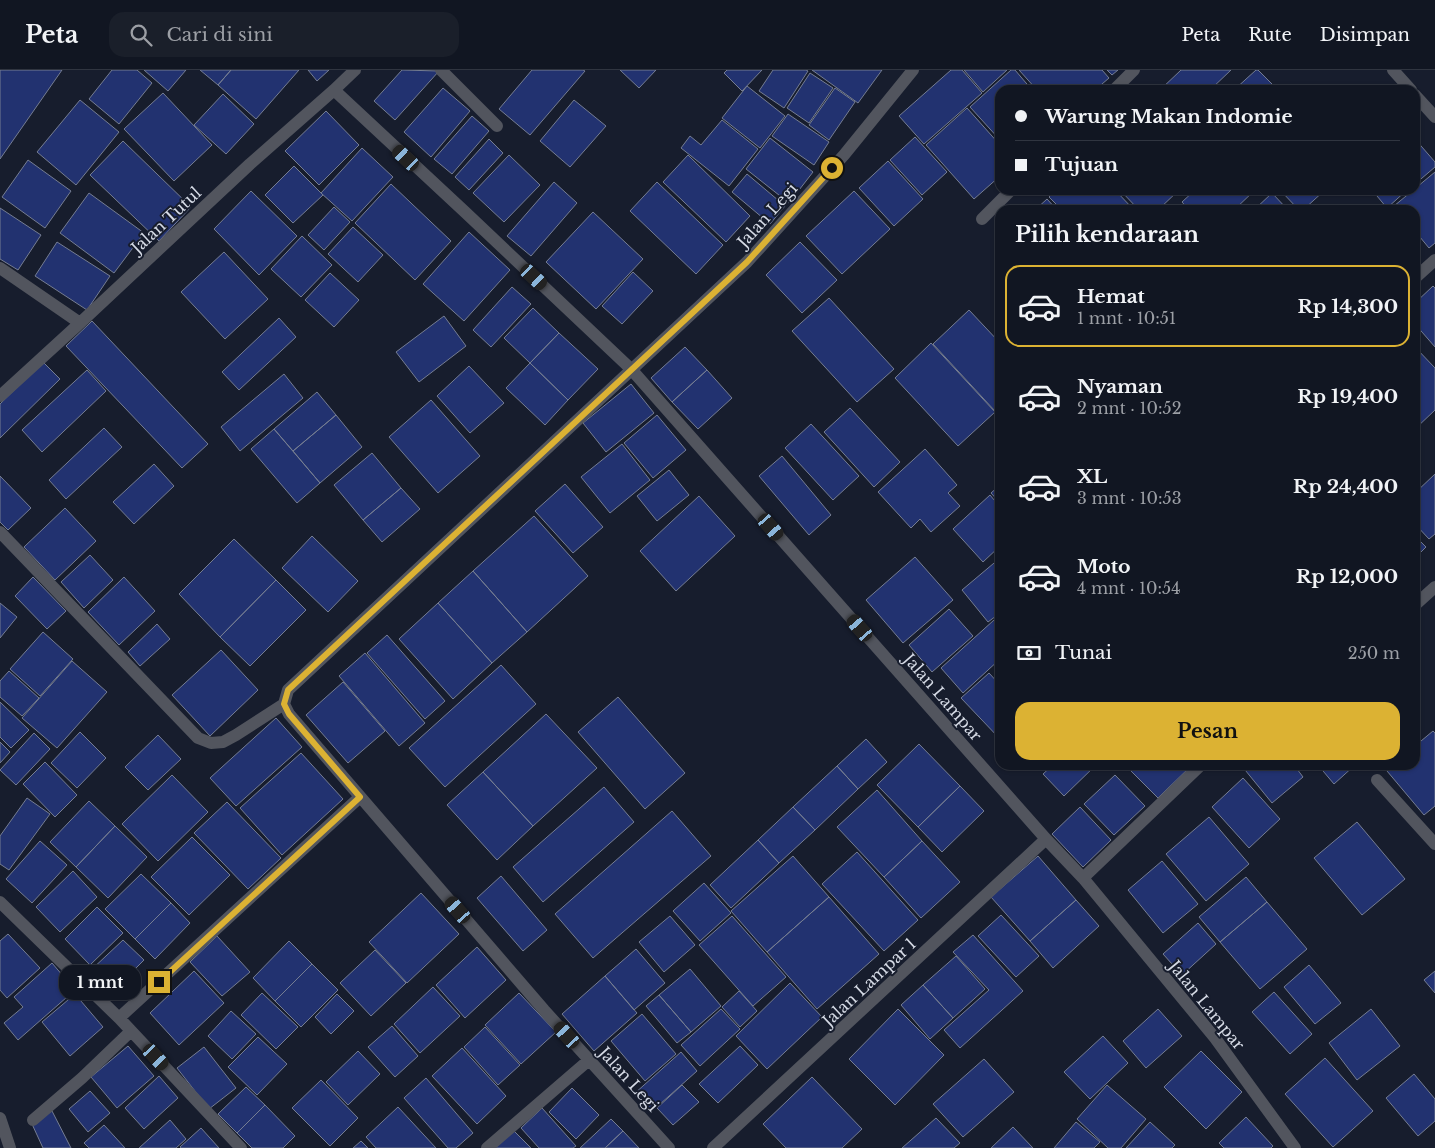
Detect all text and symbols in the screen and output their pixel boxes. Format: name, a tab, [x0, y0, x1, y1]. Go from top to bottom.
search box	[109, 12, 459, 57]
text: Peta	[25, 20, 79, 49]
icon: search	[127, 21, 155, 49]
text: Cari di sini	[167, 23, 273, 46]
text: Peta	[1181, 24, 1220, 46]
text: Rute	[1248, 24, 1292, 46]
text: Disimpan	[1320, 24, 1410, 46]
text: Warung Makan Indomie	[1045, 105, 1293, 128]
car	[389, 142, 422, 174]
text: Tujuan	[1045, 153, 1118, 176]
route start	[821, 157, 843, 179]
street label: Jalan Legi	[731, 178, 802, 253]
street label: Jalan Tutul	[125, 183, 205, 259]
text: Pilih kendaraan	[1015, 221, 1199, 248]
car	[517, 261, 550, 293]
icon: car	[1017, 284, 1062, 329]
text: Hemat	[1077, 285, 1145, 308]
text: Rp 14,300	[1298, 295, 1398, 318]
text: 1 mnt · 10:51	[1077, 308, 1176, 328]
icon: car	[1017, 374, 1062, 419]
text: Nyaman	[1077, 375, 1163, 398]
text: Rp 19,400	[1297, 385, 1398, 408]
text: 2 mnt · 10:52	[1077, 398, 1182, 418]
icon: car	[1017, 464, 1062, 509]
text: XL	[1077, 465, 1107, 488]
text: Rp 24,400	[1293, 475, 1398, 498]
text: 3 mnt · 10:53	[1077, 488, 1182, 508]
car	[755, 511, 786, 543]
icon: car	[1017, 554, 1062, 599]
text: Moto	[1077, 555, 1131, 578]
text: Rp 12,000	[1296, 565, 1398, 588]
text: 4 mnt · 10:54	[1077, 578, 1181, 598]
car	[844, 612, 875, 644]
icon: cash	[1015, 639, 1043, 667]
text: Tunai	[1055, 641, 1112, 664]
text: 250 m	[1348, 643, 1400, 663]
street label: Jalan Lampar	[898, 648, 987, 745]
button: Pesan	[1015, 702, 1400, 760]
car	[442, 894, 473, 926]
street label: Jalan Lampar 1	[817, 934, 920, 1032]
street label: Jalan Lampar	[1164, 955, 1249, 1054]
callout: 1 mnt	[59, 964, 142, 1000]
route end	[148, 971, 170, 993]
text: 1 mnt	[77, 972, 123, 992]
car	[551, 1019, 582, 1051]
car	[140, 1041, 171, 1073]
street label: Jalan Legi	[593, 1041, 664, 1116]

